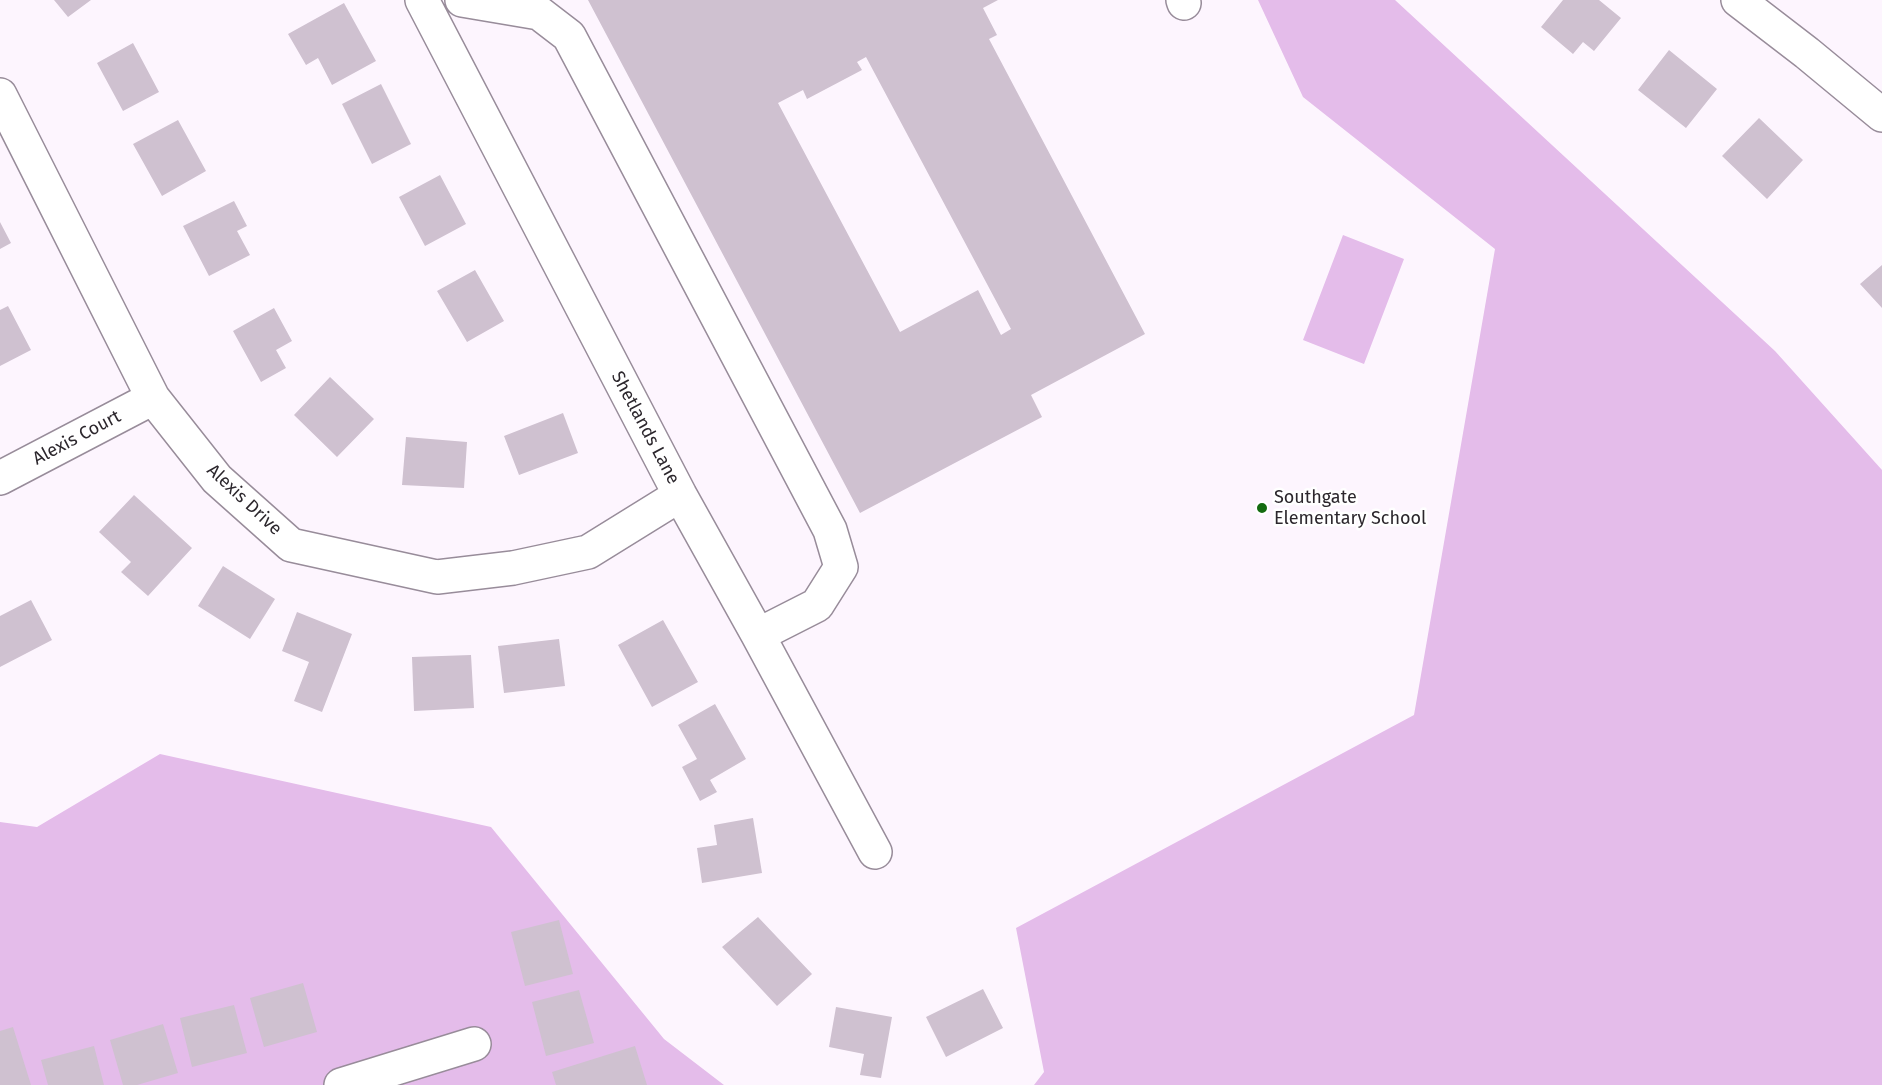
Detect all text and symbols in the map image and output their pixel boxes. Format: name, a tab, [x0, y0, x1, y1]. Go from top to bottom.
street label: Shetlands Lane	[606, 368, 684, 488]
street label: Alexis Court	[29, 406, 125, 470]
street label: Alexis Drive	[202, 460, 286, 540]
place label: Southgate Elementary School	[1274, 487, 1426, 530]
marker: Southgate Elementary School	[1255, 501, 1269, 515]

